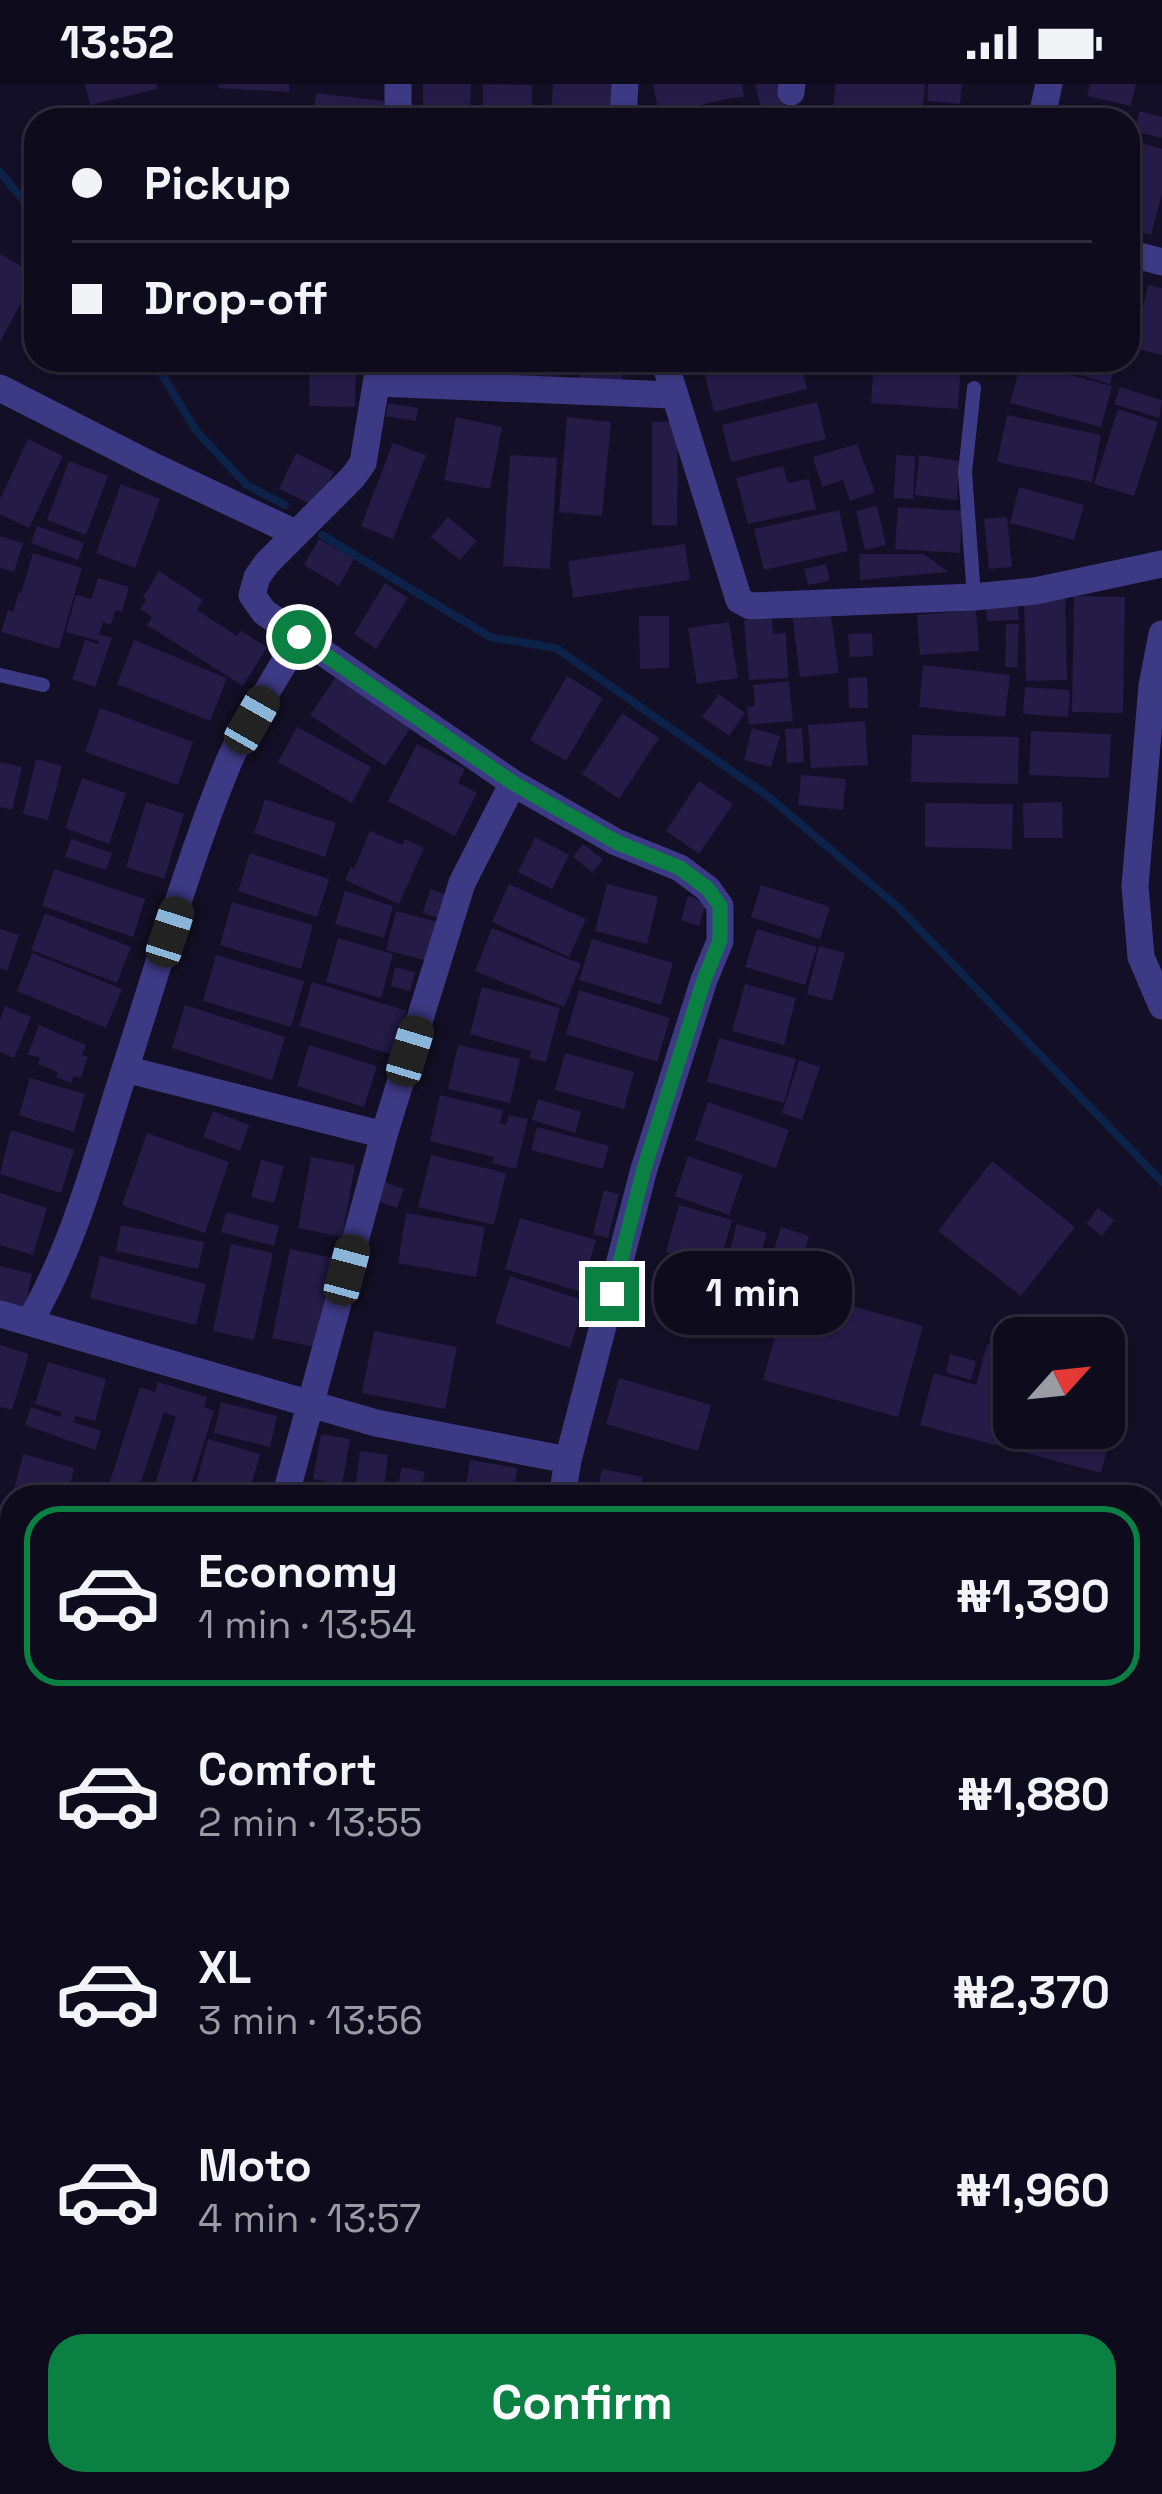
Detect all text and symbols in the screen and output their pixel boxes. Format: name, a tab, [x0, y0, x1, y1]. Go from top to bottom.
text: 13:52	[60, 14, 174, 71]
text: Pickup	[144, 155, 291, 212]
text: Drop-off	[144, 270, 328, 327]
route start	[272, 610, 326, 664]
car	[218, 680, 286, 760]
car	[142, 892, 198, 972]
car	[382, 1011, 438, 1091]
car	[320, 1231, 374, 1309]
callout: 1 min	[654, 1252, 852, 1336]
route end	[585, 1267, 639, 1321]
text: 1 min	[705, 1268, 801, 1317]
north arrow	[993, 1317, 1125, 1449]
map controls	[993, 1317, 1125, 1449]
icon: car	[54, 1542, 162, 1650]
text: Economy	[198, 1543, 398, 1600]
text: ₦1,390	[956, 1568, 1110, 1625]
text: 1 min · 13:54	[198, 1600, 416, 1649]
icon: car	[54, 1740, 162, 1848]
text: Comfort	[198, 1741, 377, 1798]
text: ₦1,880	[957, 1766, 1110, 1823]
text: 2 min · 13:55	[198, 1798, 422, 1847]
icon: car	[54, 1938, 162, 2046]
text: XL	[198, 1939, 251, 1996]
text: ₦2,370	[952, 1964, 1110, 2021]
text: 3 min · 13:56	[198, 1996, 423, 2045]
icon: car	[54, 2136, 162, 2244]
text: Moto	[198, 2137, 312, 2194]
text: ₦1,960	[955, 2162, 1110, 2219]
text: 4 min · 13:57	[198, 2194, 421, 2243]
button: Confirm	[48, 2334, 1116, 2472]

